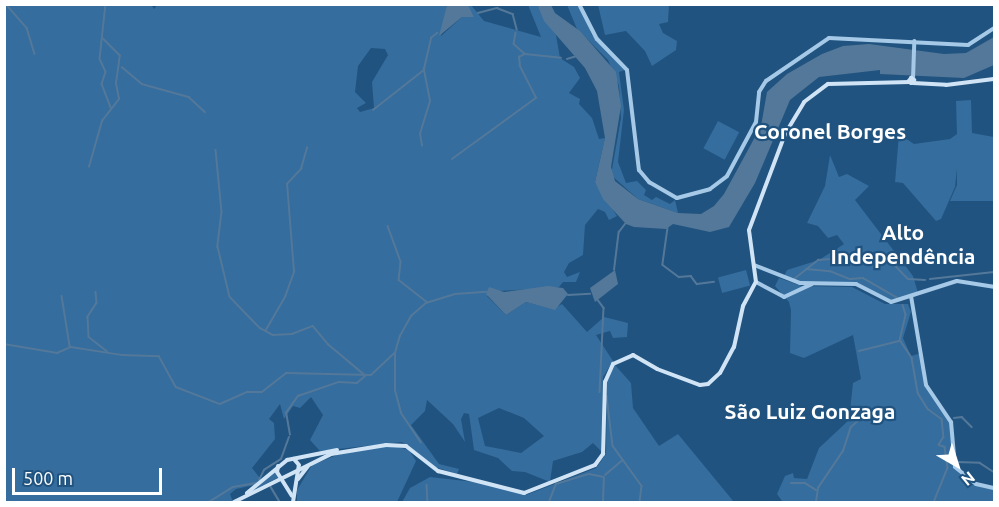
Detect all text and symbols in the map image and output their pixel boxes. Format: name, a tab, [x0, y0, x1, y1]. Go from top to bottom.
district label: Coronel Borges	[754, 118, 906, 144]
district label: Alto Independência	[831, 219, 975, 269]
district label: São Luiz Gonzaga	[725, 398, 895, 424]
north arrow	[927, 435, 987, 495]
scale bar	[15, 456, 165, 494]
text: 500 m	[23, 468, 73, 488]
text: N	[958, 468, 979, 490]

